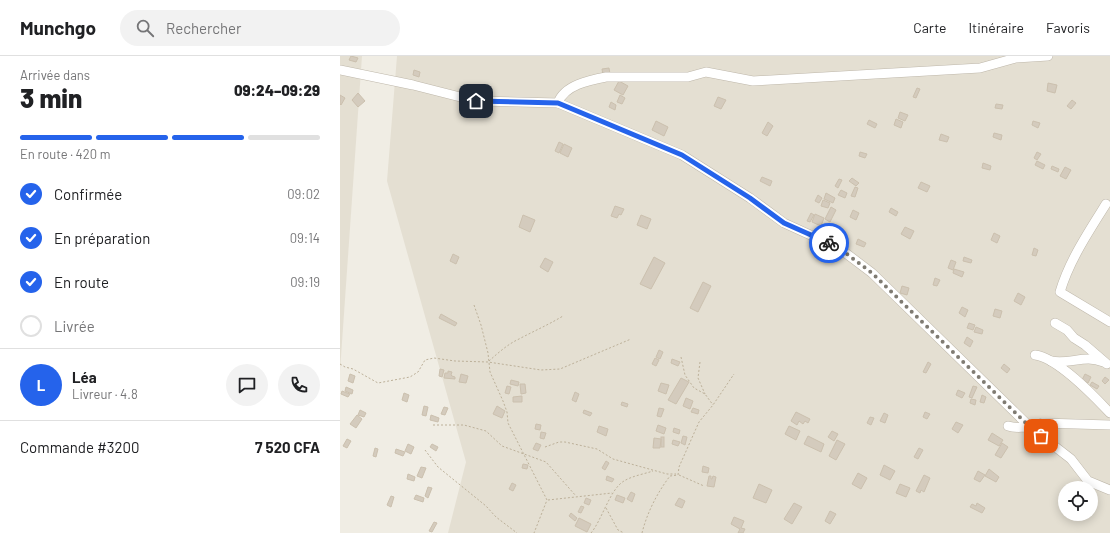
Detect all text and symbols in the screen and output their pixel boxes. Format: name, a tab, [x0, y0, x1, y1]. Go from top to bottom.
search box	[120, 10, 400, 46]
text: Munchgo	[20, 16, 96, 39]
icon: search	[134, 17, 156, 39]
text: Rechercher	[166, 19, 242, 37]
text: Carte	[913, 19, 946, 36]
text: Itinéraire	[968, 19, 1024, 36]
text: Favoris	[1046, 19, 1090, 36]
text: Arrivée dans	[20, 67, 90, 83]
text: 09:24–09:29	[234, 81, 320, 99]
text: 3 min	[20, 82, 82, 113]
pin	[459, 84, 493, 118]
icon: home	[465, 90, 487, 112]
text: En route · 420 m	[20, 146, 110, 162]
icon: check	[20, 183, 42, 205]
text: Confirmée	[54, 185, 122, 203]
text: 09:02	[287, 186, 320, 202]
courier	[809, 223, 849, 263]
icon: check	[20, 227, 42, 249]
text: En préparation	[54, 229, 150, 247]
text: 09:14	[290, 230, 320, 246]
icon: bike	[818, 232, 840, 254]
icon: check	[20, 271, 42, 293]
text: En route	[54, 273, 109, 291]
text: 09:19	[290, 274, 320, 290]
text: Livrée	[54, 317, 95, 335]
button: chat	[226, 364, 268, 406]
button: phone	[278, 364, 320, 406]
text: Léa	[72, 368, 97, 386]
text: L	[37, 376, 45, 394]
text: Livreur · 4.8	[72, 386, 138, 402]
pin	[1024, 419, 1058, 453]
icon: bag	[1030, 425, 1052, 447]
text: Commande #3200	[20, 438, 140, 456]
text: 7 520 CFA	[255, 438, 320, 456]
map controls	[1058, 481, 1098, 521]
button: locate	[1058, 481, 1098, 521]

